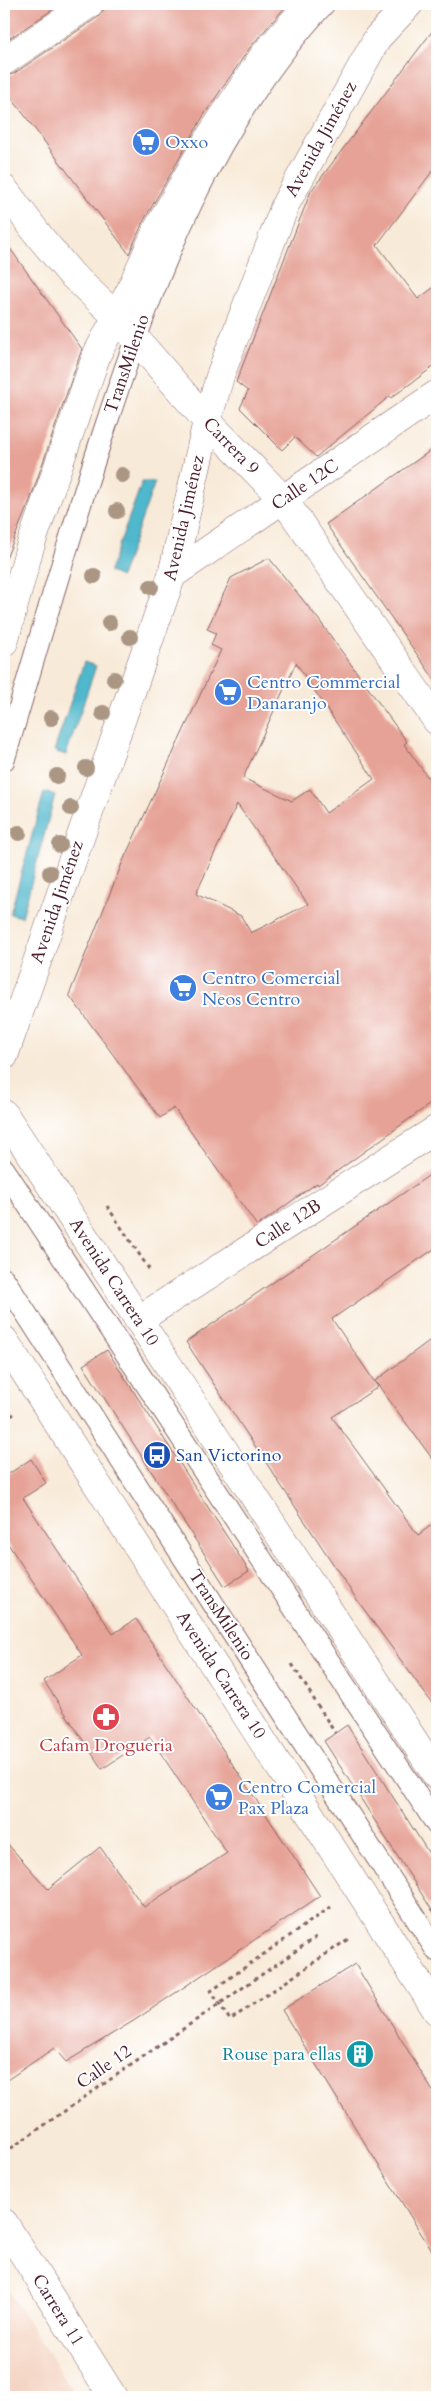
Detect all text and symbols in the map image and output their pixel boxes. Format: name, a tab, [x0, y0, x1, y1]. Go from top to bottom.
street label: Avenida Jiménez	[279, 77, 363, 201]
supermarket icon: Oxxo	[131, 127, 161, 157]
place label: Oxxo	[165, 130, 208, 155]
street label: TransMilenio	[98, 311, 156, 417]
street label: Carrera 9	[197, 412, 265, 480]
street label: Avenida Jiménez	[157, 453, 211, 583]
street label: Calle 12C	[267, 453, 344, 517]
place label: Centro Commercial Danaranjo	[247, 670, 401, 716]
supermarket icon: Centro Commercial Danaranjo	[213, 677, 243, 707]
street label: Avenida Jiménez	[24, 837, 90, 967]
place label: Centro Comercial Neos Centro	[202, 966, 340, 1012]
supermarket icon: Centro Comercial Neos Centro	[168, 973, 198, 1003]
street label: Calle 12B	[250, 1193, 326, 1255]
street label: Avenida Carrera 10	[63, 1213, 165, 1351]
bus stop icon: San Victorino	[142, 1440, 172, 1470]
place label: San Victorino	[176, 1443, 282, 1468]
street label: TransMilenio	[182, 1565, 260, 1665]
street label: Avenida Carrera 10	[170, 1606, 272, 1744]
pharmacy icon: Cafam Drogueria	[91, 1702, 121, 1732]
place label: Cafam Drogueria	[39, 1733, 173, 1758]
place label: Centro Comercial Pax Plaza	[238, 1775, 376, 1821]
supermarket icon: Centro Comercial Pax Plaza	[204, 1782, 234, 1812]
street label: Calle 12	[71, 2039, 137, 2095]
building icon: Rouse para ellas	[345, 2039, 375, 2069]
place label: Rouse para ellas	[222, 2042, 341, 2067]
street label: Carrera 11	[26, 2269, 90, 2351]

